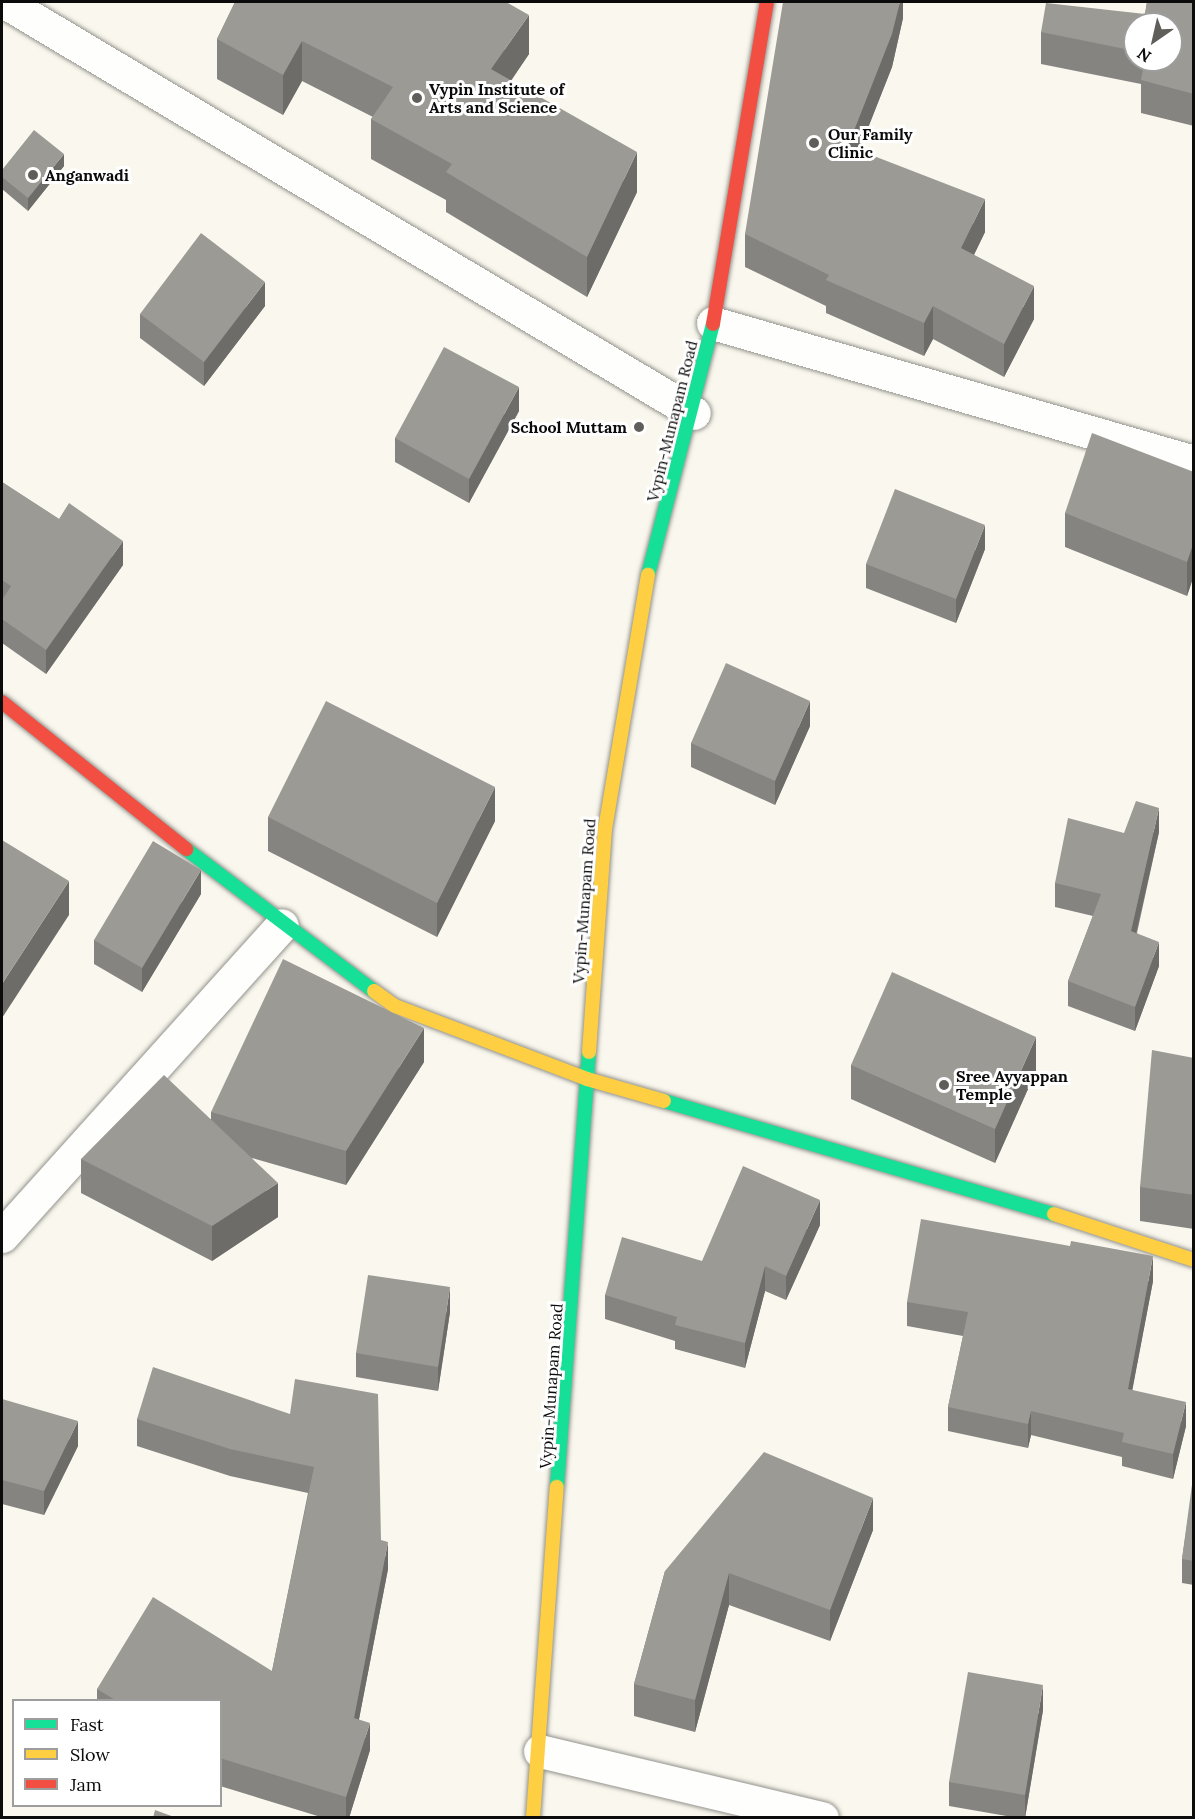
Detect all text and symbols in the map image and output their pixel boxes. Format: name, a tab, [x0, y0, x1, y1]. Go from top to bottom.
north arrow	[1123, 12, 1183, 72]
text: N	[1133, 44, 1155, 67]
place label: Vypin Institute of Arts and Science	[429, 79, 564, 117]
marker: Vypin Institute of Arts and Science	[410, 91, 424, 105]
place label: Our Family Clinic	[828, 124, 913, 162]
marker: Our Family Clinic	[805, 134, 823, 152]
place label: Anganwadi	[45, 165, 129, 185]
marker: Anganwadi	[26, 168, 40, 182]
street label: Vypin-Munapam Road	[643, 338, 701, 504]
place label: School Muttam	[511, 417, 627, 437]
marker: School Muttam	[632, 420, 646, 434]
street label: Vypin-Munapam Road	[569, 818, 599, 984]
place label: Sree Ayyappan Temple	[956, 1066, 1068, 1104]
marker: Sree Ayyappan Temple	[937, 1078, 951, 1092]
street label: Vypin-Munapam Road	[536, 1303, 566, 1469]
legend	[12, 1699, 222, 1807]
text: Fast	[70, 1713, 104, 1736]
text: Slow	[70, 1743, 110, 1766]
text: Jam	[70, 1773, 102, 1796]

